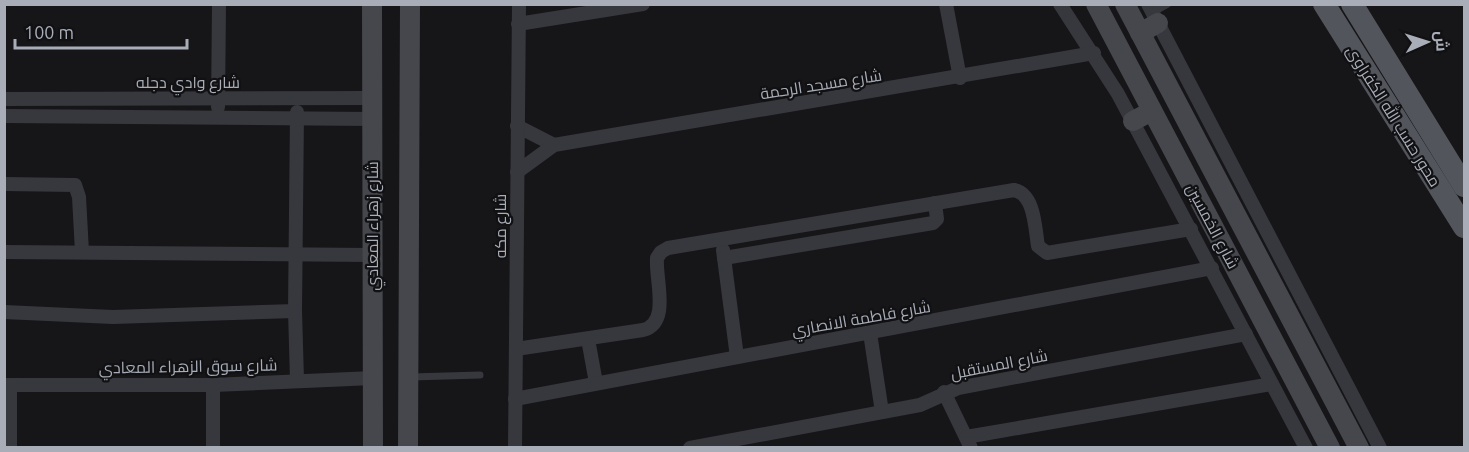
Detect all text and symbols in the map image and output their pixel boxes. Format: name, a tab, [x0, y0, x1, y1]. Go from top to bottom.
scale bar	[15, 12, 188, 50]
north arrow	[1397, 12, 1457, 72]
text: 100 m	[24, 22, 74, 42]
text: ش	[1431, 30, 1452, 52]
street label: محور حسب الله الكفراوى	[1342, 42, 1446, 191]
street label: شارع مسجد الرحمة	[759, 65, 884, 105]
street label: شارع وادي دجله	[136, 73, 240, 96]
street label: شارع زهراء المعادي	[363, 161, 386, 291]
street label: شارع الخمسين	[1180, 181, 1243, 273]
street label: شارع مكه	[491, 194, 512, 258]
street label: شارع فاطمة الانصاري	[790, 297, 933, 344]
street label: شارع المستقبل	[949, 346, 1050, 385]
street label: شارع سوق الزهراء المعادي	[98, 355, 278, 382]

